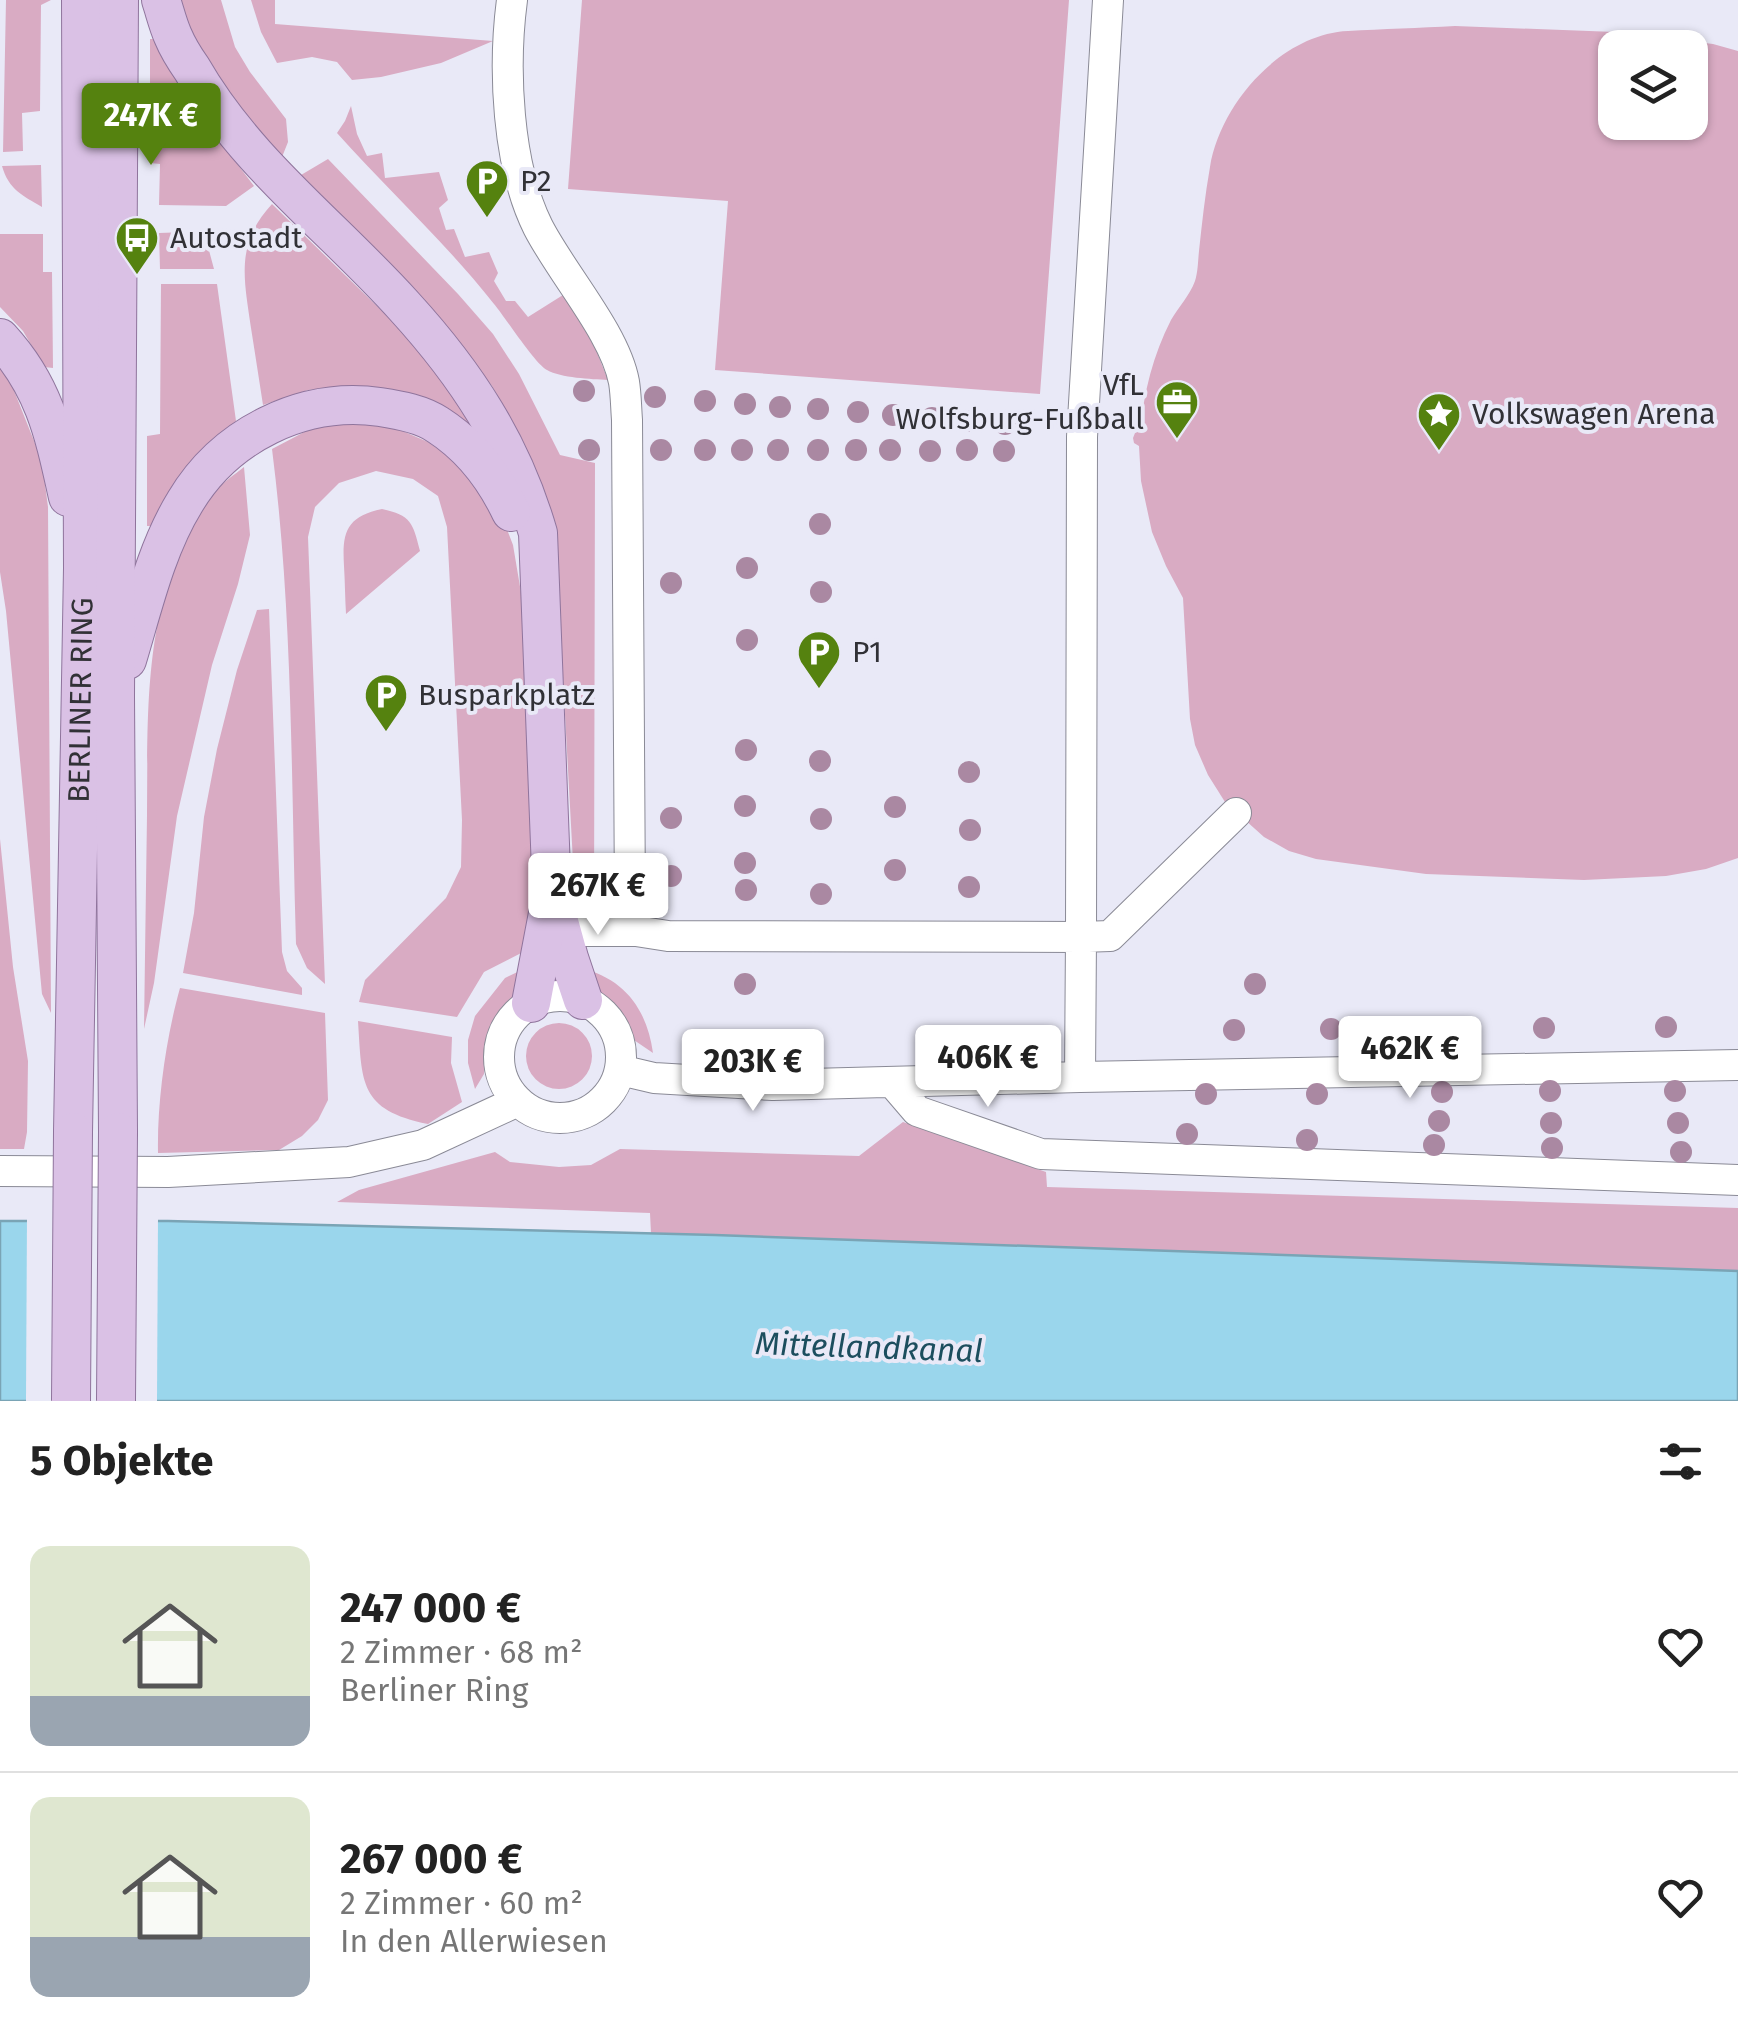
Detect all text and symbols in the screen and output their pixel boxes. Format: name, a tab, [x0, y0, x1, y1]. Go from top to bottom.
map controls	[1598, 30, 1708, 140]
button: layers	[1598, 30, 1708, 140]
pin: 247K €	[70, 83, 232, 168]
text: 247K €	[104, 96, 198, 134]
parking icon: P2	[464, 158, 510, 219]
place label: P2	[520, 163, 552, 199]
bus stop icon: Autostadt	[114, 215, 160, 276]
place label: Autostadt	[170, 220, 302, 256]
place label: VfL Wolfsburg-Fußball	[896, 367, 1144, 437]
office icon: VfL Wolfsburg-Fußball	[1154, 379, 1200, 440]
place icon: Volkswagen Arena	[1416, 391, 1462, 452]
place label: Volkswagen Arena	[1472, 396, 1716, 432]
street label: BERLINER RING	[61, 597, 100, 803]
parking icon: P1	[796, 629, 842, 690]
place label: P1	[852, 634, 882, 670]
parking icon: Busparkplatz	[363, 672, 409, 733]
place label: Busparkplatz	[418, 677, 595, 713]
pin: 267K €	[517, 853, 679, 938]
text: 267K €	[550, 866, 646, 904]
pin: 462K €	[1329, 1016, 1491, 1101]
pin: 406K €	[907, 1025, 1069, 1110]
pin: 203K €	[672, 1029, 834, 1114]
text: 462K €	[1361, 1029, 1459, 1067]
text: 406K €	[937, 1038, 1039, 1076]
text: 203K €	[704, 1042, 802, 1080]
water label: Mittellandkanal	[755, 1324, 983, 1370]
icon: filters	[1653, 1434, 1708, 1489]
text: 5 Objekte	[30, 1436, 213, 1486]
text: 247 000 €	[340, 1583, 521, 1633]
icon: home	[110, 1586, 230, 1706]
icon: heart	[1653, 1619, 1708, 1674]
text: 2 Zimmer · 68 m²	[340, 1633, 583, 1671]
text: Berliner Ring	[340, 1671, 528, 1709]
text: 267 000 €	[340, 1834, 522, 1884]
icon: home	[110, 1837, 230, 1957]
icon: heart	[1653, 1870, 1708, 1925]
text: 2 Zimmer · 60 m²	[340, 1884, 583, 1922]
text: In den Allerwiesen	[340, 1922, 608, 1960]

